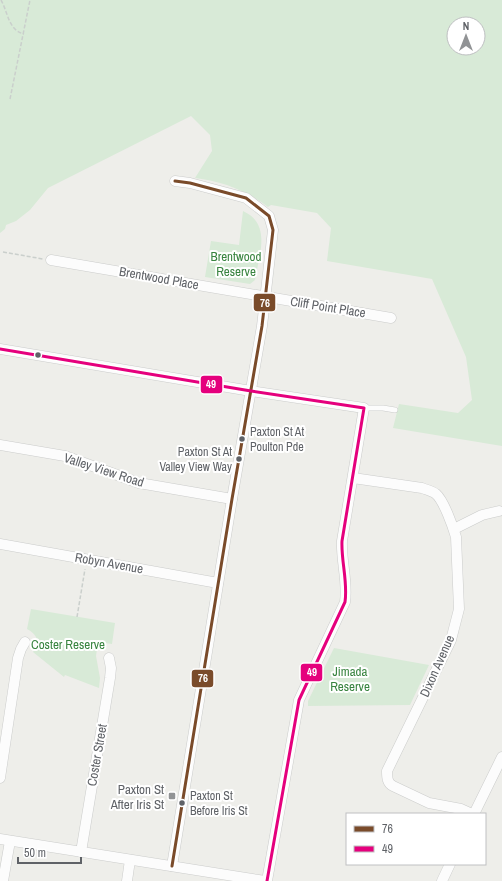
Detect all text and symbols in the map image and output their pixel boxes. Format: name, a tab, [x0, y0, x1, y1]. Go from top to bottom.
north arrow	[446, 16, 486, 56]
text: N	[463, 19, 469, 33]
park label: Brentwood Reserve	[211, 248, 262, 280]
street label: Brentwood Place	[118, 263, 200, 293]
line badge: 76	[253, 293, 276, 312]
street label: Cliff Point Place	[289, 293, 367, 321]
text: 76	[260, 296, 270, 310]
unlabelled marker	[33, 350, 43, 360]
line badge: 49	[200, 375, 223, 394]
text: 49	[206, 377, 216, 391]
place label: Paxton St At Poulton Pde	[250, 424, 304, 455]
marker: Paxton St At Poulton Pde	[237, 434, 247, 444]
place label: Paxton St At Valley View Way	[159, 444, 232, 475]
street label: Valley View Road	[62, 449, 146, 491]
marker: Paxton St At Valley View Way	[234, 454, 244, 464]
street label: Robyn Avenue	[73, 549, 145, 577]
street label: Dixon Avenue	[416, 632, 458, 700]
park label: Coster Reserve	[31, 636, 105, 653]
line badge: 49	[300, 663, 323, 682]
park label: Jimada Reserve	[330, 663, 370, 695]
text: 49	[307, 665, 317, 679]
line badge: 76	[191, 669, 214, 688]
text: 76	[198, 671, 208, 685]
street label: Coster Street	[83, 723, 111, 787]
place label: Paxton St After Iris St	[110, 781, 164, 813]
place label: Paxton St Before Iris St	[190, 788, 248, 819]
marker: Paxton St After Iris St	[167, 791, 177, 801]
marker: Paxton St Before Iris St	[177, 798, 187, 808]
legend	[346, 813, 486, 865]
text: 76	[382, 821, 393, 837]
scale bar	[18, 839, 81, 865]
text: 49	[382, 841, 393, 857]
text: 50 m	[24, 845, 46, 861]

